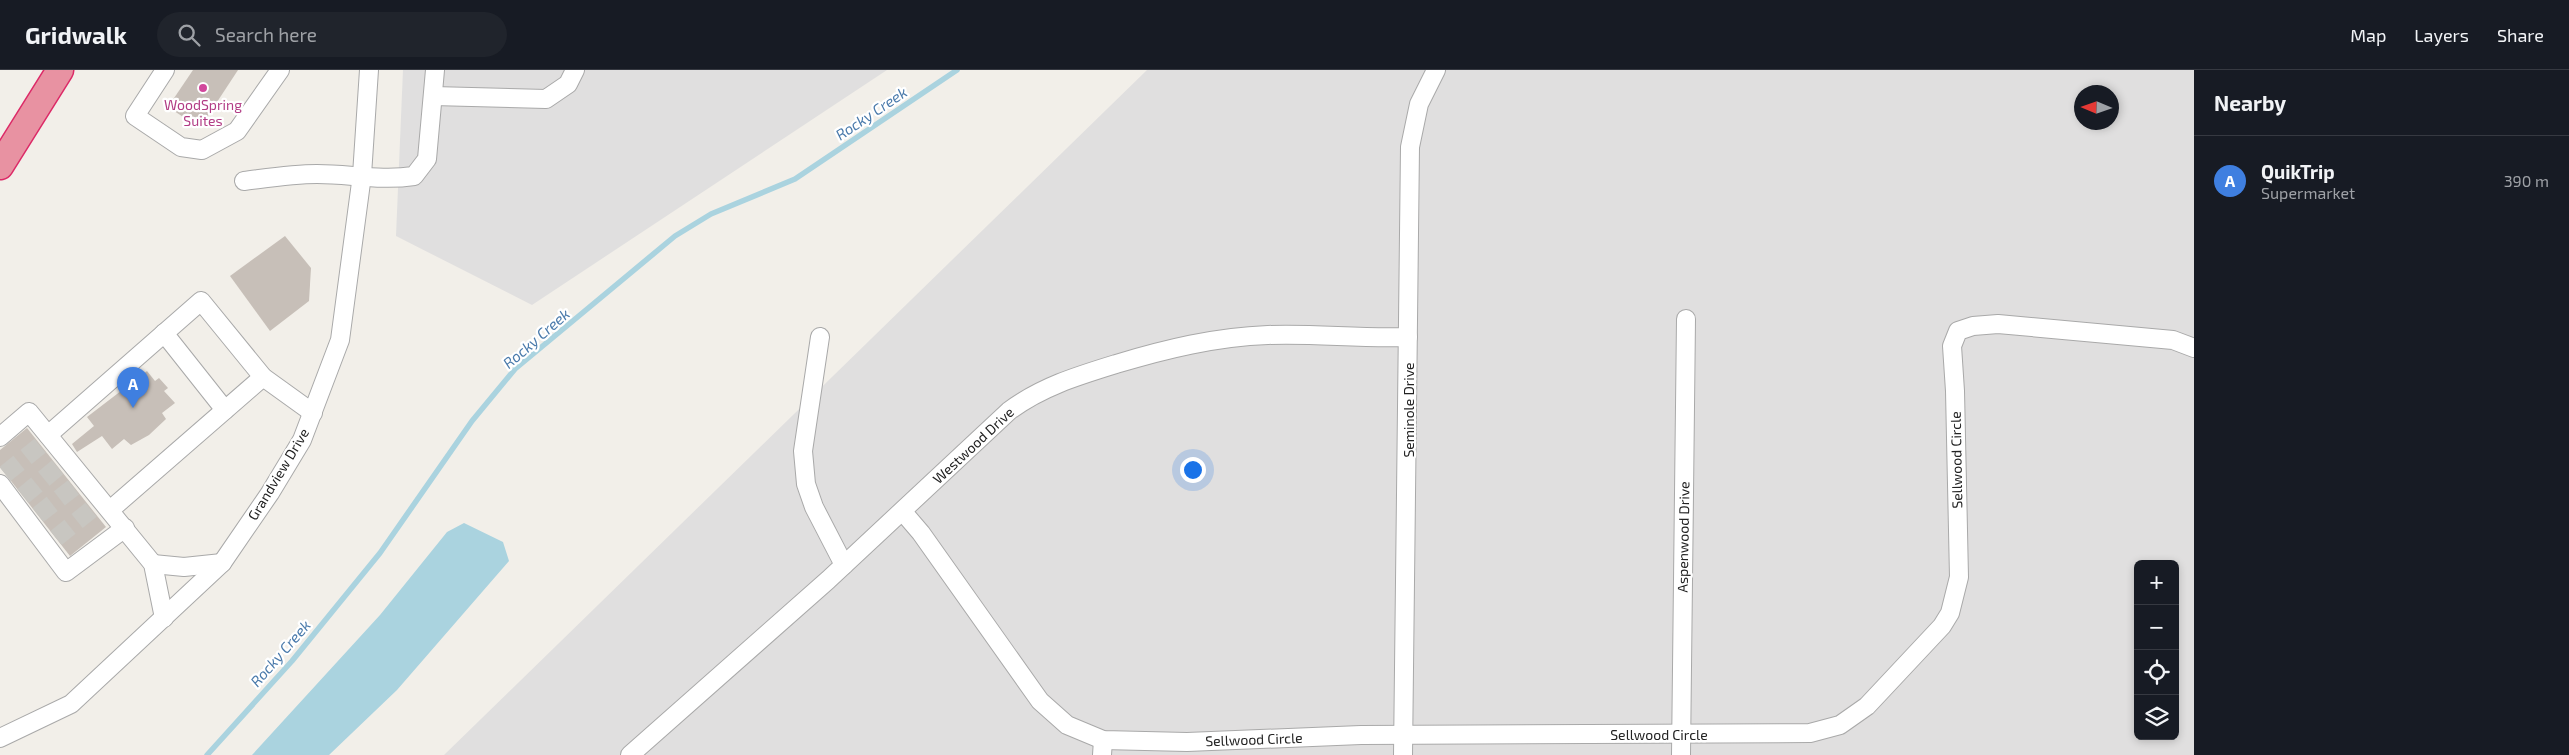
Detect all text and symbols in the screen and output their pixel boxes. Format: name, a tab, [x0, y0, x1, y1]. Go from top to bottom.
search box	[157, 12, 507, 57]
text: Gridwalk	[25, 20, 127, 49]
icon: search	[175, 21, 203, 49]
text: Search here	[215, 23, 317, 46]
text: Map	[2350, 24, 2386, 46]
text: Layers	[2414, 24, 2469, 46]
text: Share	[2497, 24, 2544, 46]
marker: WoodSpring Suites	[197, 82, 209, 94]
water label: Rocky Creek	[832, 82, 911, 144]
north arrow	[2074, 85, 2119, 130]
text: Nearby	[2214, 90, 2286, 115]
place label: WoodSpring Suites	[164, 96, 242, 129]
text: QuikTrip	[2261, 160, 2335, 183]
text: A	[2225, 171, 2235, 190]
text: 390 m	[2504, 171, 2549, 190]
text: Supermarket	[2261, 183, 2355, 202]
water label: Rocky Creek	[499, 304, 574, 373]
street label: Seminole Drive	[1400, 362, 1417, 458]
pin: A	[117, 367, 149, 408]
street label: Westwood Drive	[929, 403, 1017, 487]
street label: Sellwood Circle	[1947, 411, 1965, 509]
street label: Grandview Drive	[244, 425, 312, 523]
your location	[1180, 457, 1206, 483]
street label: Aspenwood Drive	[1674, 481, 1692, 593]
map controls	[2134, 560, 2179, 740]
button: +	[2134, 560, 2179, 605]
button: −	[2134, 605, 2179, 650]
water label: Rocky Creek	[246, 616, 315, 691]
button: locate	[2134, 650, 2179, 695]
button: layers	[2134, 695, 2179, 740]
street label: Sellwood Circle	[1610, 726, 1708, 743]
street label: Sellwood Circle	[1205, 729, 1303, 749]

